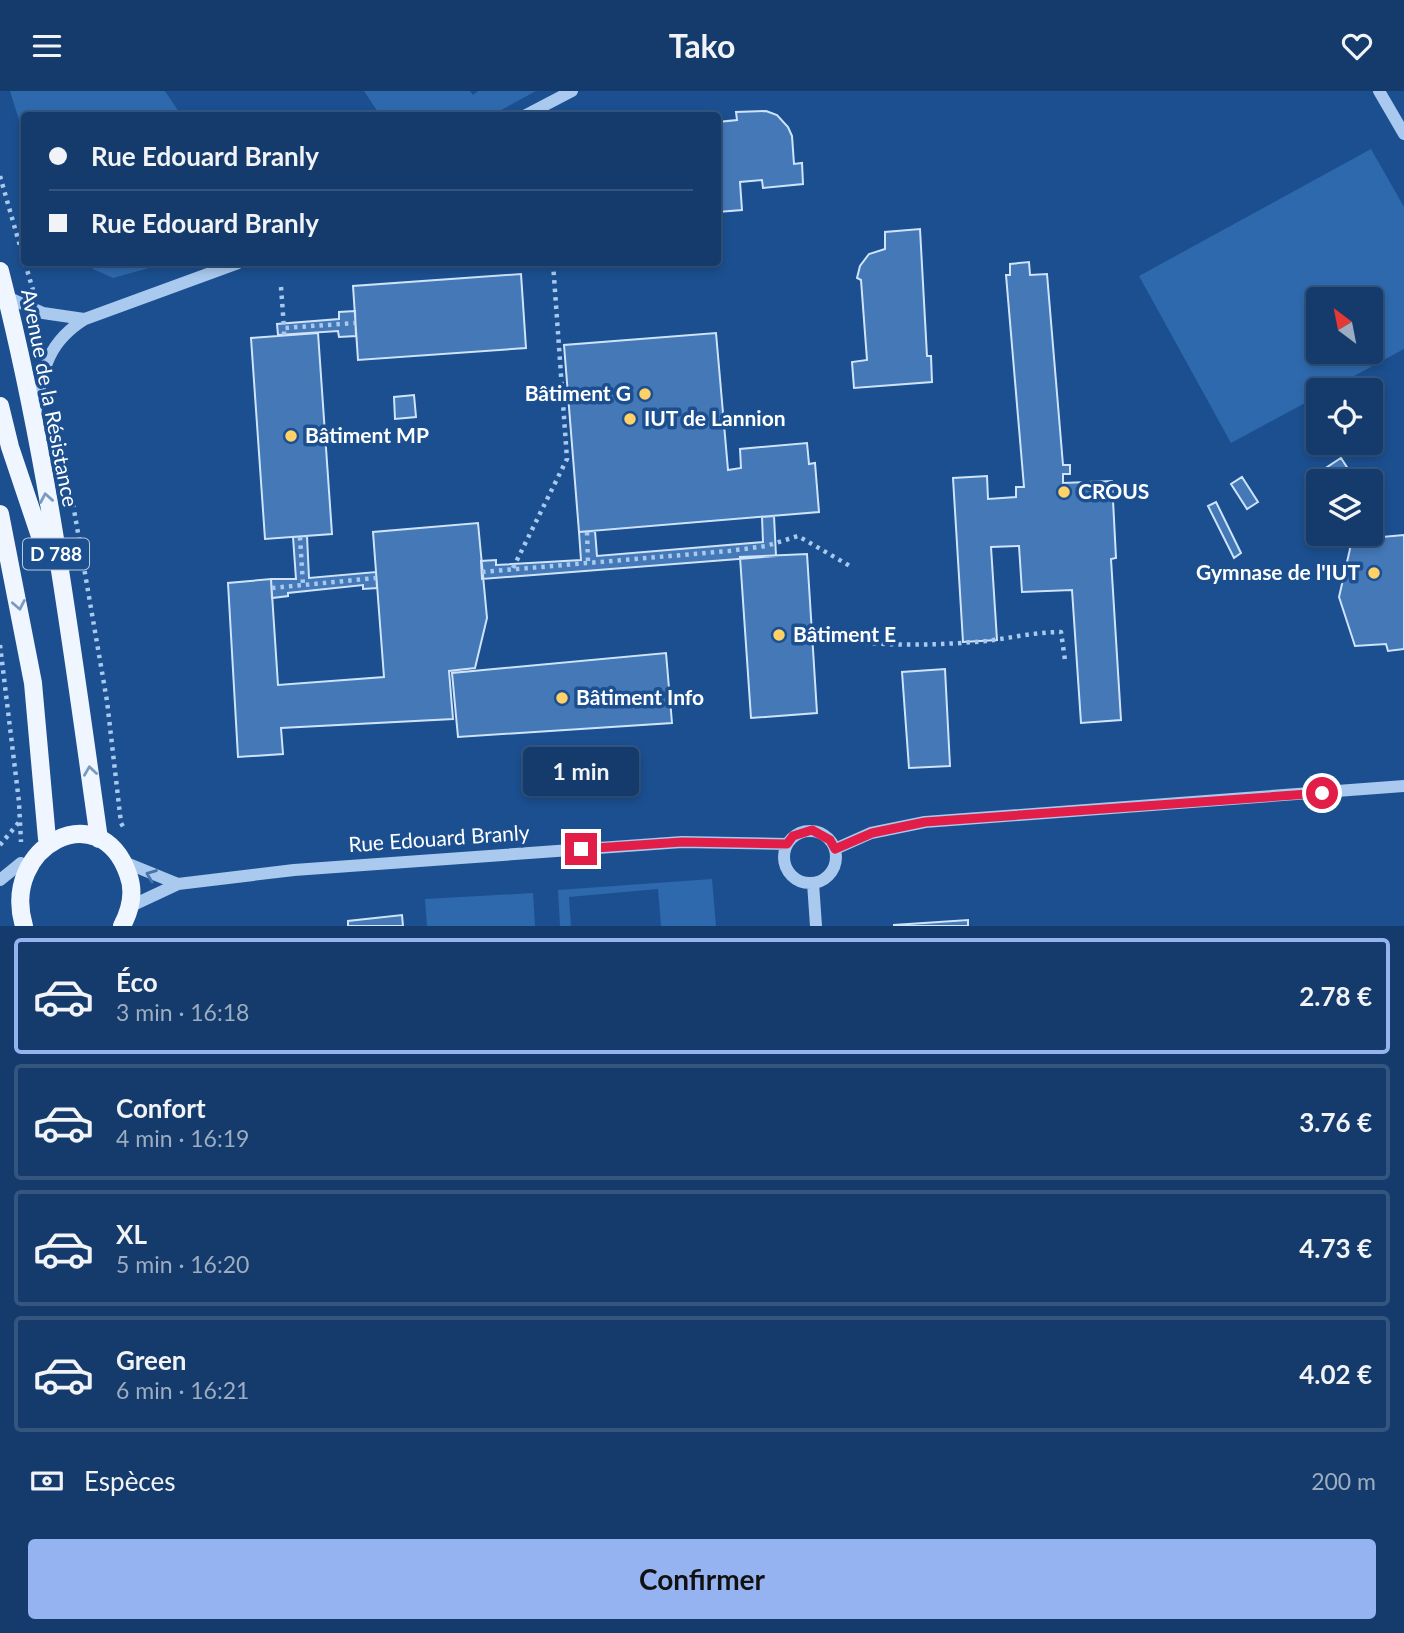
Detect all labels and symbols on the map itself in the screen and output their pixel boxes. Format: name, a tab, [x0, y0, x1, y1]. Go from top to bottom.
street label: Avenue de la Résistance	[17, 287, 84, 509]
north arrow	[1306, 287, 1382, 364]
place label: Bâtiment G	[525, 380, 631, 405]
marker: Bâtiment G	[637, 386, 653, 402]
place label: IUT de Lannion	[644, 405, 786, 430]
marker: IUT de Lannion	[622, 411, 638, 427]
place label: Bâtiment MP	[305, 422, 429, 447]
marker: Bâtiment MP	[283, 428, 299, 444]
place label: CROUS	[1078, 478, 1149, 503]
marker: CROUS	[1056, 484, 1072, 500]
one-way arrow	[39, 492, 54, 504]
road number: D 788	[23, 538, 89, 569]
place label: Gymnase de l'IUT	[1196, 559, 1360, 584]
marker: Gymnase de l'IUT	[1366, 565, 1382, 581]
one-way arrow	[10, 599, 25, 611]
place label: Bâtiment E	[793, 621, 896, 646]
marker: Bâtiment E	[771, 627, 787, 643]
place label: Bâtiment Info	[576, 684, 704, 709]
marker: Bâtiment Info	[554, 690, 570, 706]
callout: 1 min	[523, 747, 639, 797]
one-way arrow	[82, 766, 97, 777]
route start	[1306, 777, 1338, 809]
street label: Rue Edouard Branly	[347, 819, 530, 856]
route end	[565, 833, 597, 865]
one-way arrow	[145, 869, 157, 883]

